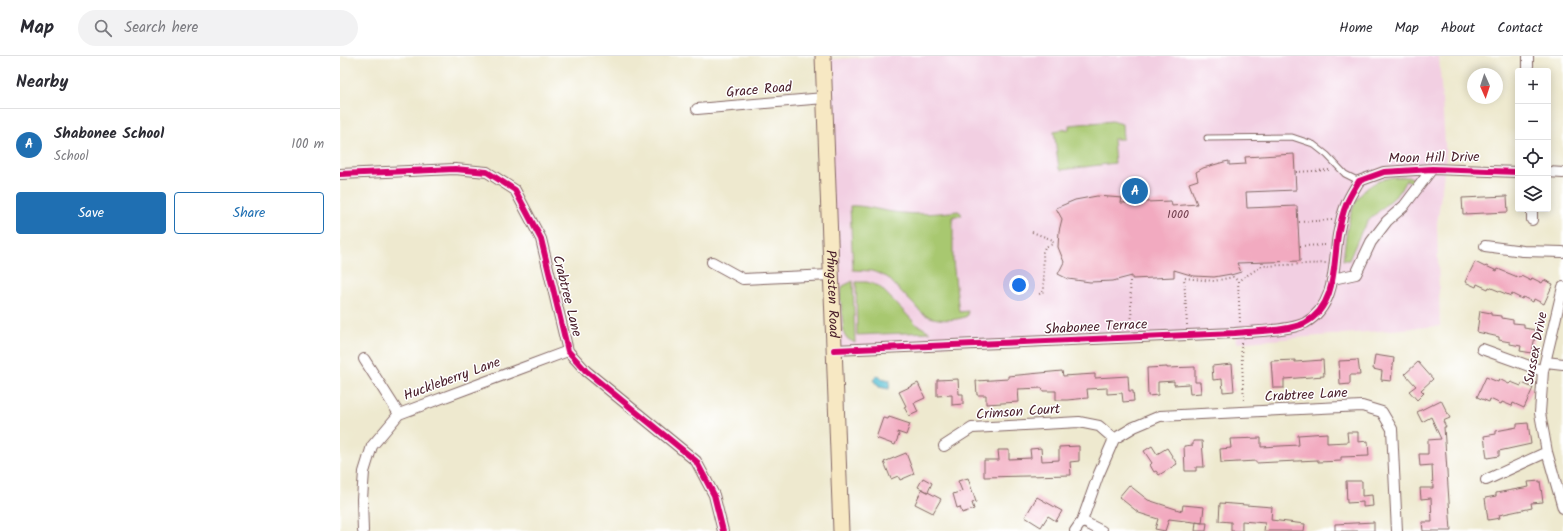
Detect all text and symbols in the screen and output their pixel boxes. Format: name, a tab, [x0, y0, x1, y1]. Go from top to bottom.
search box	[78, 10, 358, 46]
text: Map	[20, 13, 54, 43]
text: Search here	[124, 16, 198, 40]
icon: search	[92, 17, 114, 39]
text: Home	[1339, 17, 1373, 39]
text: Map	[1395, 17, 1419, 39]
text: About	[1441, 17, 1475, 39]
text: Contact	[1497, 17, 1543, 39]
north arrow	[1467, 68, 1503, 104]
map controls	[1515, 68, 1551, 212]
button: +	[1515, 68, 1551, 104]
text: Nearby	[16, 69, 68, 96]
street label: Grace Road	[725, 76, 794, 104]
button: −	[1515, 104, 1551, 140]
text: Shabonee School	[54, 122, 164, 146]
text: A	[25, 134, 33, 155]
text: 100 m	[291, 134, 324, 155]
button: locate	[1515, 140, 1551, 176]
text: School	[54, 146, 89, 167]
street label: Moon Hill Drive	[1388, 146, 1480, 170]
pin: A	[1122, 176, 1148, 206]
button: layers	[1515, 176, 1551, 212]
button: Save	[16, 192, 166, 234]
button: Share	[174, 192, 324, 234]
house number: 1000	[1167, 205, 1189, 224]
street label: Pfingsten Road	[819, 249, 845, 339]
street label: Crabtree Lane	[546, 253, 588, 340]
your location	[1009, 275, 1029, 295]
street label: Sussex Drive	[1518, 309, 1554, 386]
street label: Shabonee Terrace	[1044, 313, 1149, 341]
street label: Huckleberry Lane	[400, 351, 504, 407]
street label: Crabtree Lane	[1264, 382, 1349, 408]
street label: Crimson Court	[975, 398, 1061, 426]

